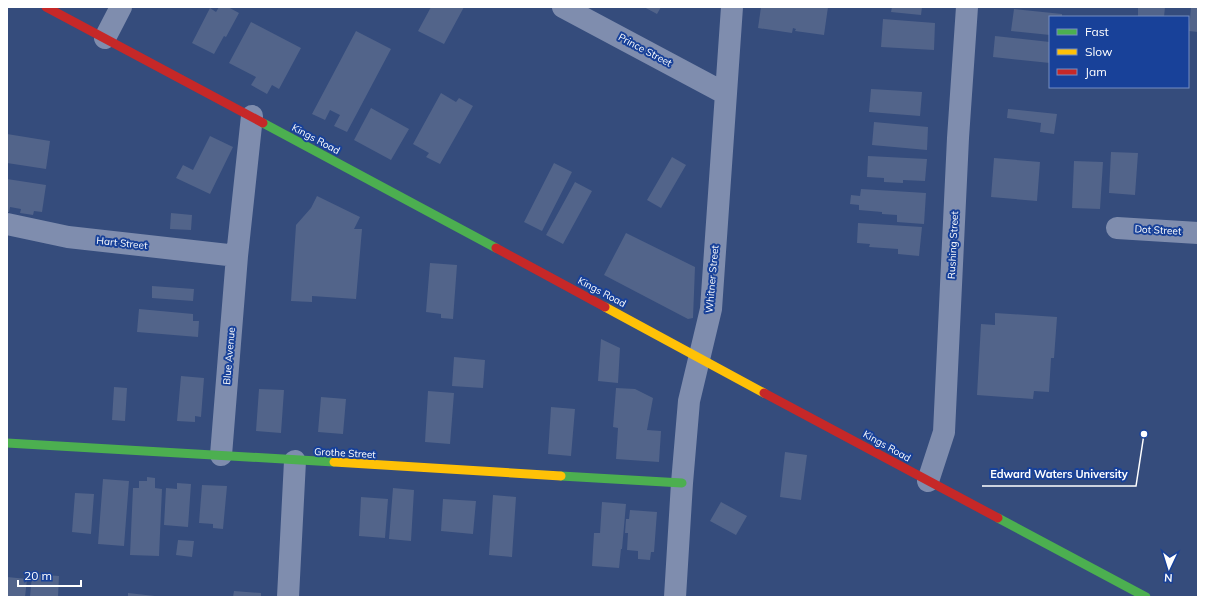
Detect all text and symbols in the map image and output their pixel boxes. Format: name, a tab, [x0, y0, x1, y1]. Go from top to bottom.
legend	[1049, 16, 1189, 88]
text: Fast	[1085, 24, 1109, 39]
street label: Prince Street	[616, 30, 674, 70]
text: Slow	[1085, 44, 1113, 59]
text: Jam	[1085, 64, 1107, 79]
street label: Kings Road	[290, 121, 342, 157]
street label: Rushing Street	[945, 210, 961, 279]
street label: Dot Street	[1134, 222, 1182, 238]
street label: Hart Street	[96, 234, 149, 252]
street label: Whitner Street	[703, 244, 721, 313]
street label: Kings Road	[576, 274, 628, 310]
street label: Blue Avenue	[220, 327, 238, 385]
street label: Kings Road	[861, 428, 913, 464]
street label: Grothe Street	[314, 445, 377, 461]
callout: Edward Waters University	[982, 463, 1136, 486]
text: Edward Waters University	[990, 467, 1128, 481]
north arrow	[1149, 548, 1189, 588]
scale bar	[18, 562, 81, 588]
text: 20 m	[24, 568, 52, 583]
text: N	[1164, 571, 1173, 585]

